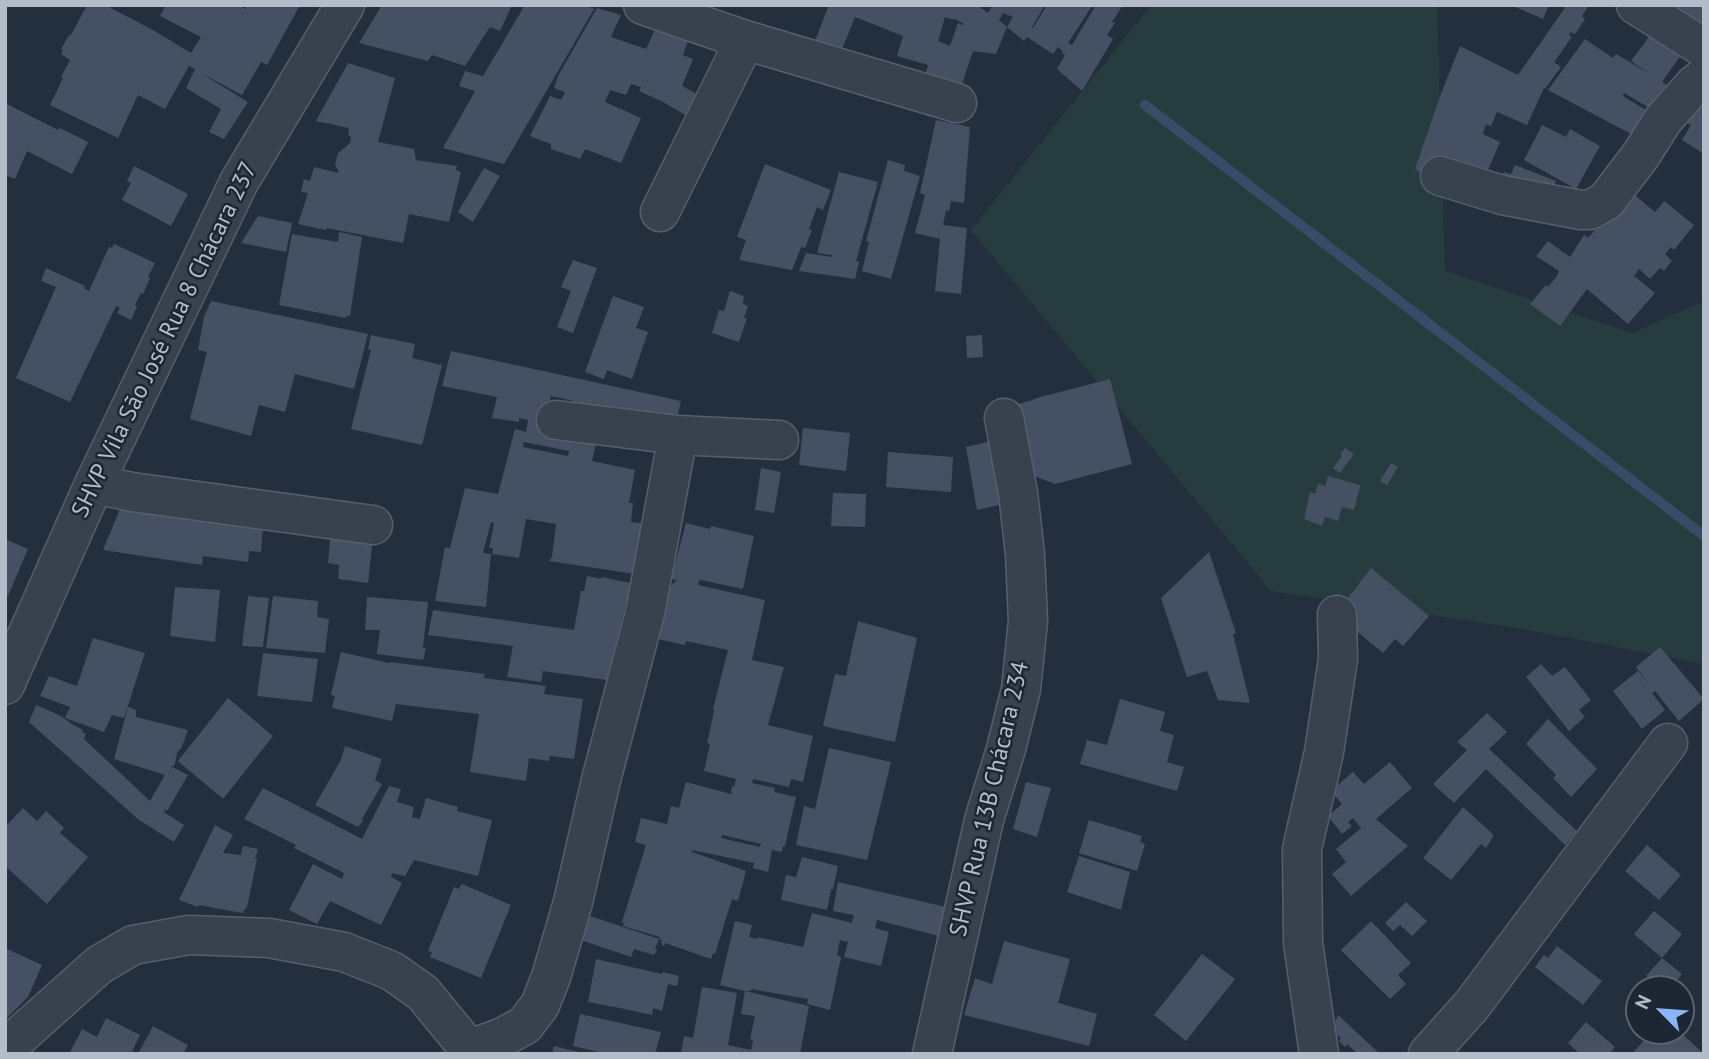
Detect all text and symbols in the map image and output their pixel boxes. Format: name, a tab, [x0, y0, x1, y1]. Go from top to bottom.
street label: SHVP Vila São José Rua 8 Chácara 237	[66, 157, 264, 523]
street label: SHVP Rua 13B Chácara 234	[944, 659, 1036, 939]
north arrow	[1625, 975, 1695, 1045]
text: N	[1629, 991, 1656, 1013]

